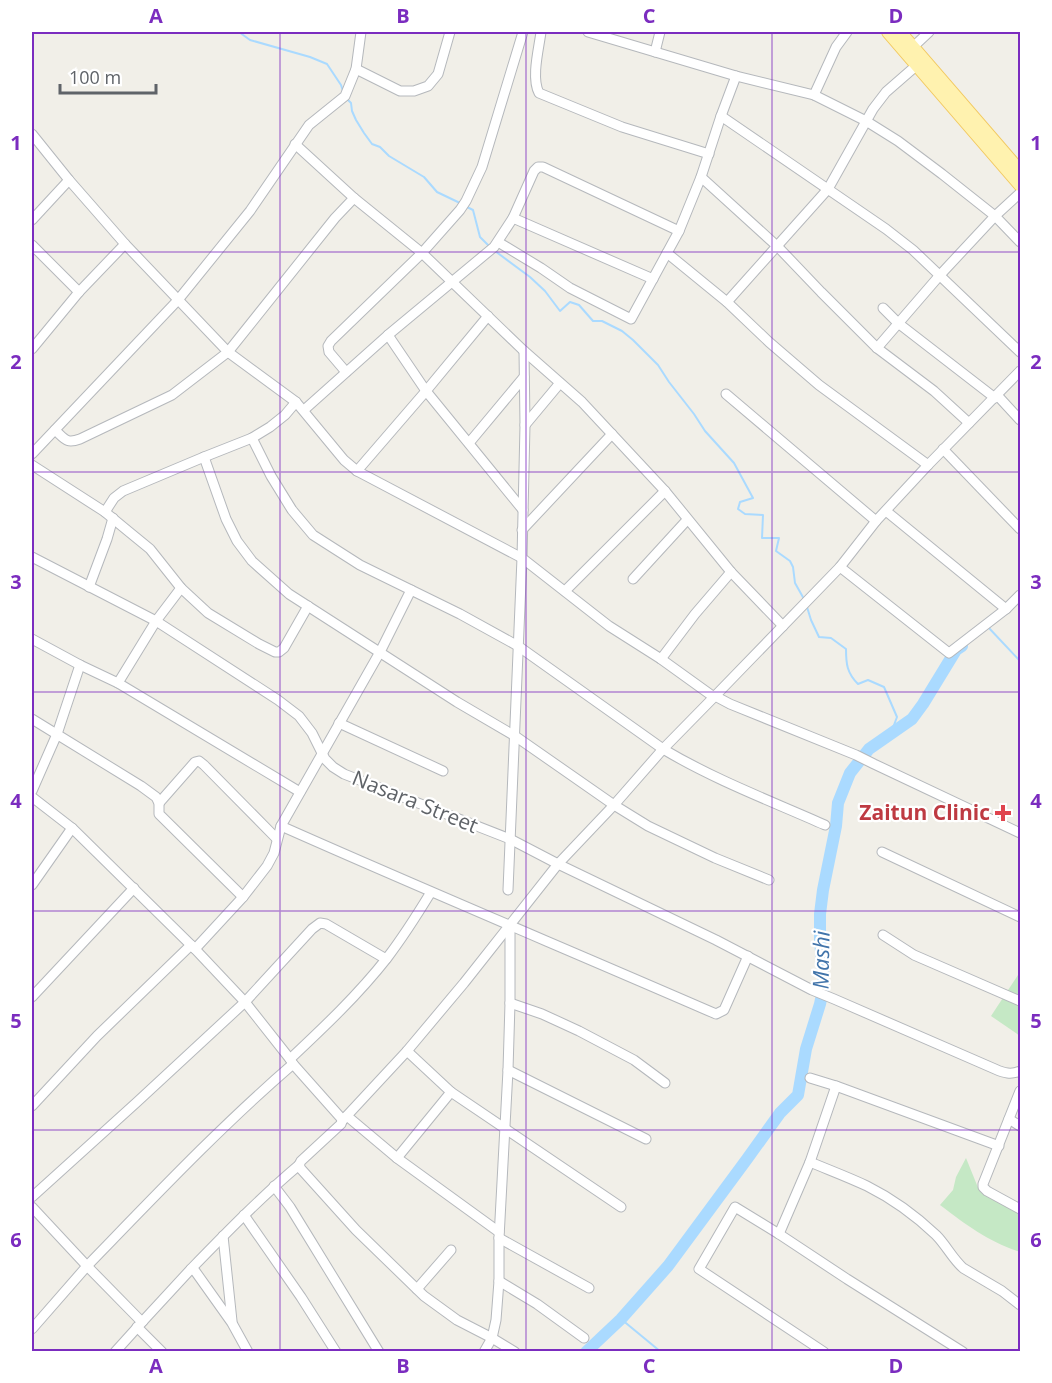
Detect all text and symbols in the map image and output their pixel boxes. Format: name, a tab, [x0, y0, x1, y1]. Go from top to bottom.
text: A	[149, 2, 163, 29]
text: B	[396, 2, 410, 29]
text: C	[643, 2, 656, 29]
text: D	[889, 2, 903, 29]
scale bar	[60, 57, 156, 95]
text: 100 m	[69, 65, 121, 89]
text: 1	[10, 129, 22, 156]
text: 1	[1030, 129, 1042, 156]
text: 2	[10, 348, 22, 375]
text: 2	[1030, 348, 1042, 375]
text: 3	[10, 568, 22, 595]
text: 3	[1030, 568, 1042, 595]
street label: Nasara Street	[348, 763, 483, 839]
text: 4	[10, 787, 22, 814]
text: 4	[1030, 787, 1042, 814]
place label: Zaitun Clinic	[859, 798, 990, 826]
marker: Zaitun Clinic	[994, 804, 1012, 822]
water label: Mashi	[804, 930, 836, 990]
text: 5	[10, 1007, 22, 1034]
text: 5	[1030, 1007, 1042, 1034]
text: 6	[10, 1226, 22, 1253]
text: 6	[1030, 1226, 1042, 1253]
text: A	[149, 1352, 163, 1379]
text: B	[396, 1352, 410, 1379]
text: C	[643, 1352, 656, 1379]
text: D	[889, 1352, 903, 1379]

